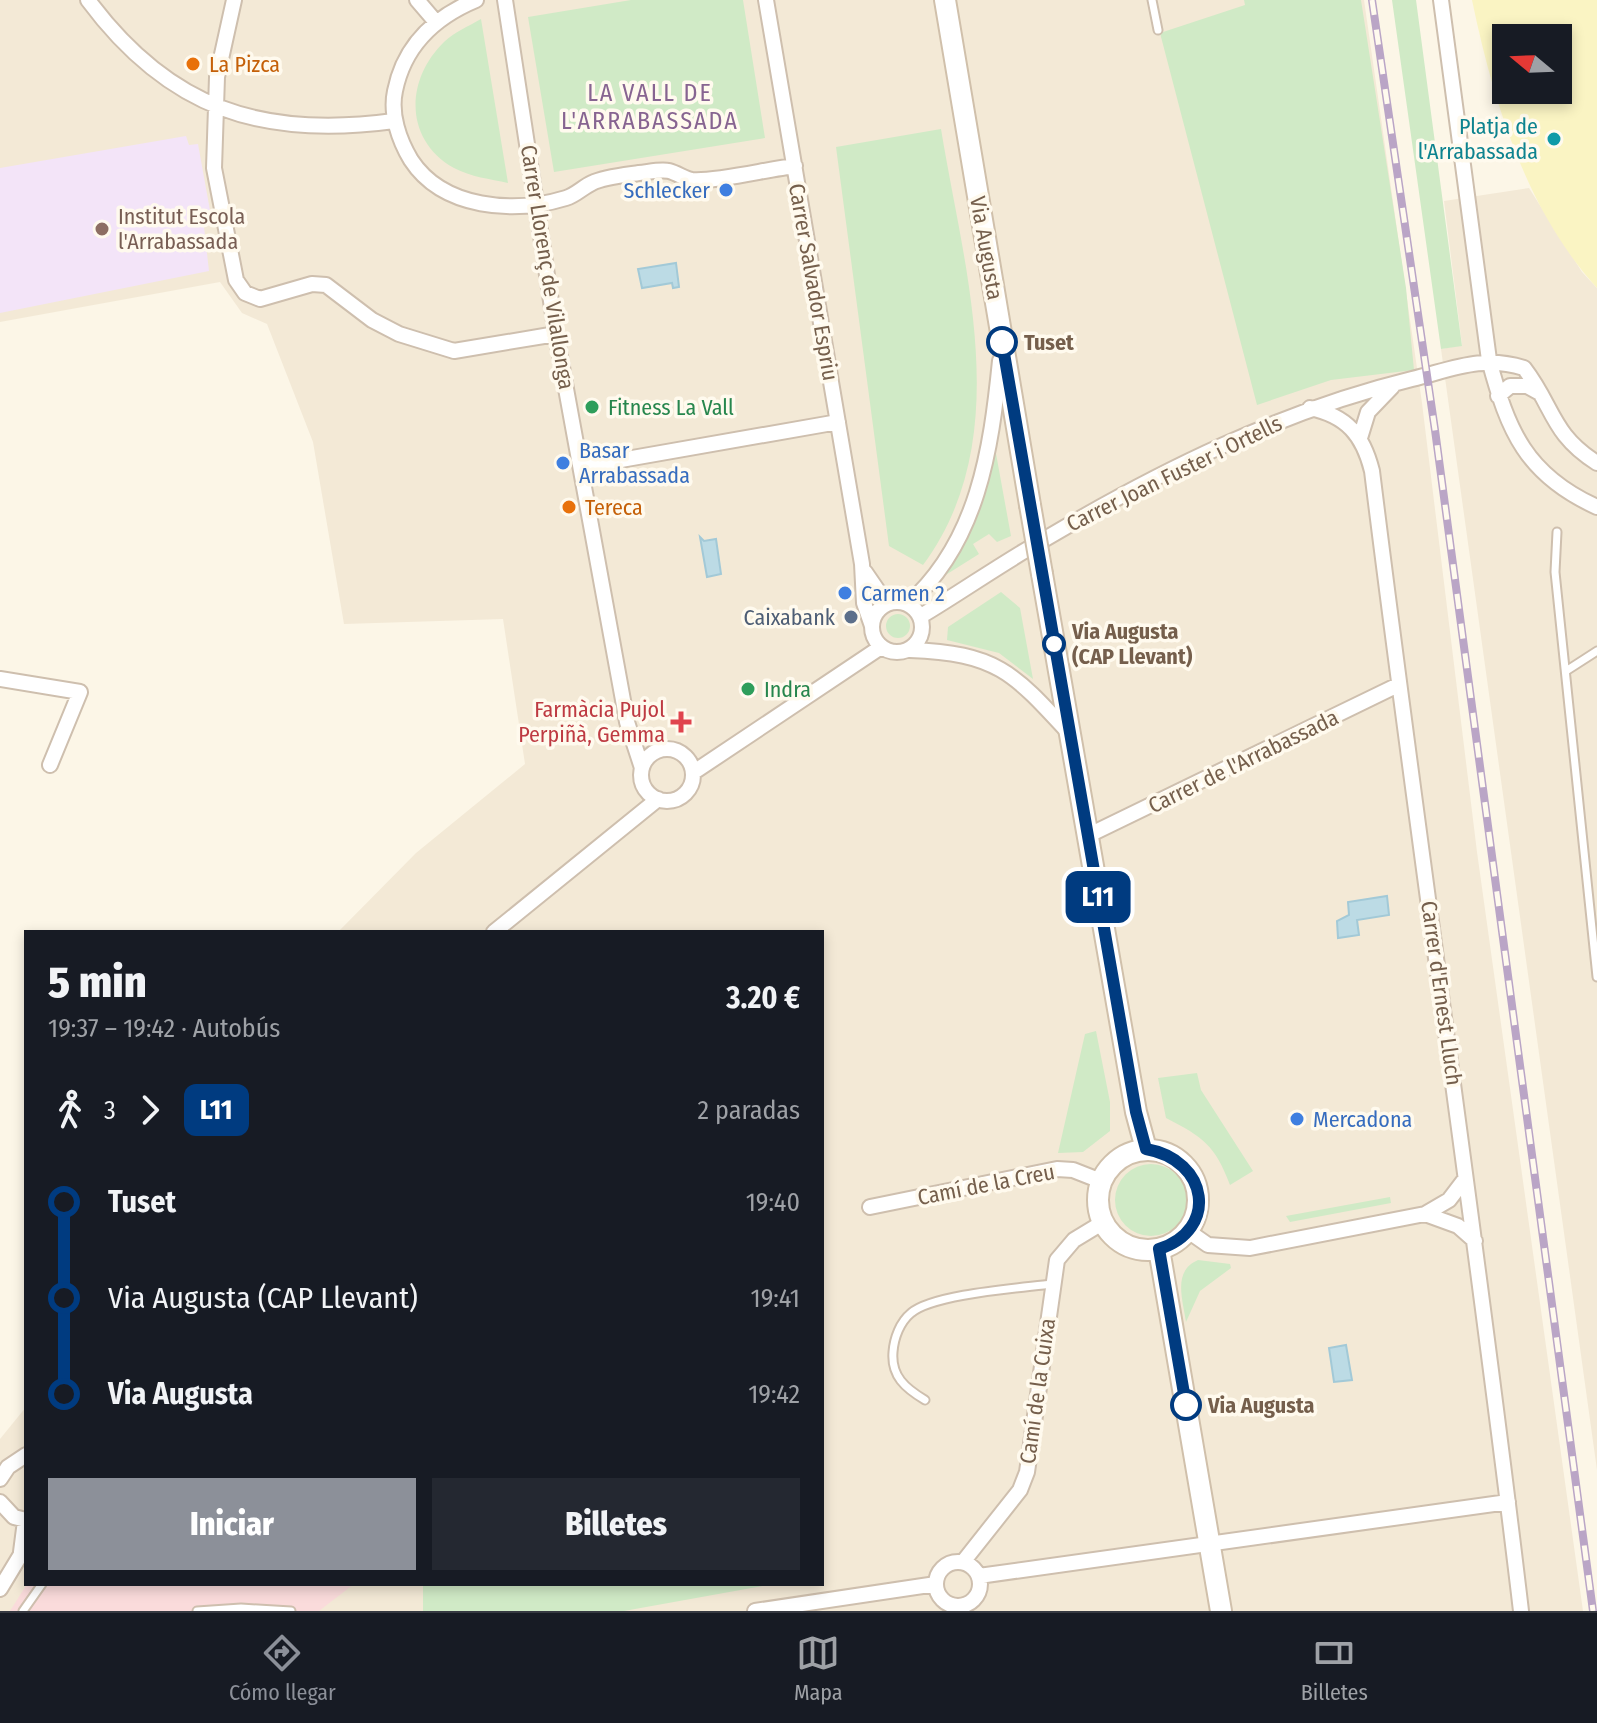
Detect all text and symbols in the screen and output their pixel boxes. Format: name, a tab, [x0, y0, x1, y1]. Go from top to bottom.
north arrow	[1492, 24, 1572, 104]
map controls	[1492, 24, 1572, 104]
place label: La Pizca	[209, 51, 280, 78]
marker: La Pizca	[184, 55, 202, 73]
district label: LA VALL DE L'ARRABASSADA	[561, 79, 739, 135]
place label: Platja de l'Arrabassada	[1418, 113, 1538, 165]
marker: Platja de l'Arrabassada	[1545, 130, 1563, 148]
street label: Carrer Llorenç de Vilallonga	[515, 143, 580, 391]
place label: Schlecker	[623, 177, 710, 204]
marker: Schlecker	[717, 181, 735, 199]
street label: Carrer Salvador Espriu	[783, 181, 844, 383]
street label: Via Augusta	[964, 194, 1009, 302]
place label: Institut Escola l'Arrabassada	[118, 203, 245, 255]
marker: Institut Escola l'Arrabassada	[93, 220, 111, 238]
marker: Tuset	[987, 327, 1017, 357]
place label: Tuset	[1024, 329, 1074, 356]
place label: Fitness La Vall	[608, 394, 734, 421]
marker: Fitness La Vall	[583, 398, 601, 416]
street label: Carrer Joan Fuster i Ortells	[1062, 410, 1286, 537]
place label: Basar Arrabassada	[579, 437, 690, 489]
marker: Basar Arrabassada	[554, 454, 572, 472]
place label: Tereca	[585, 494, 643, 521]
marker: Tereca	[560, 498, 578, 516]
place label: Carmen 2	[861, 580, 945, 607]
marker: Carmen 2	[836, 584, 854, 602]
place label: Caixabank	[744, 604, 836, 631]
marker: Caixabank	[842, 608, 860, 626]
place label: Via Augusta (CAP Llevant)	[1071, 618, 1193, 670]
marker: Via Augusta (CAP Llevant)	[1043, 633, 1065, 655]
place label: Indra	[764, 676, 811, 703]
marker: Indra	[739, 680, 757, 698]
place label: Farmàcia Pujol Perpiñà, Gemma	[518, 696, 665, 748]
street label: Carrer de l'Arrabassada	[1144, 704, 1343, 819]
marker: Farmàcia Pujol Perpiñà, Gemma	[672, 713, 690, 731]
line badge: L11	[1052, 871, 1144, 923]
text: L11	[1082, 880, 1114, 913]
street label: Carrer d'Ernest Lluch	[1415, 899, 1468, 1087]
text: 5 min	[48, 956, 147, 1009]
text: 3.20 €	[726, 980, 800, 1016]
text: 19:37 – 19:42 · Autobús	[48, 1013, 280, 1044]
icon: walk	[48, 1088, 92, 1132]
icon: forward	[128, 1088, 172, 1132]
text: L11	[200, 1093, 233, 1126]
text: 3	[104, 1095, 116, 1126]
text: 2 paradas	[697, 1095, 800, 1126]
place label: Mercadona	[1313, 1106, 1412, 1133]
marker: Mercadona	[1288, 1110, 1306, 1128]
street label: Camí de la Creu	[915, 1158, 1057, 1211]
text: Tuset	[108, 1184, 176, 1220]
text: 19:40	[746, 1187, 800, 1218]
text: Via Augusta (CAP Llevant)	[108, 1280, 418, 1316]
text: 19:41	[751, 1283, 800, 1314]
street label: Camí de la Cuixa	[1014, 1317, 1061, 1466]
text: Via Augusta	[108, 1376, 253, 1412]
text: 19:42	[748, 1379, 800, 1410]
marker: Via Augusta	[1171, 1390, 1201, 1420]
place label: Via Augusta	[1207, 1392, 1314, 1419]
button: Iniciar	[48, 1478, 416, 1570]
button: Billetes	[432, 1478, 800, 1570]
tab: Cómo llegar	[229, 1631, 336, 1706]
tab: Mapa	[794, 1631, 843, 1706]
tab: Billetes	[1301, 1631, 1368, 1706]

